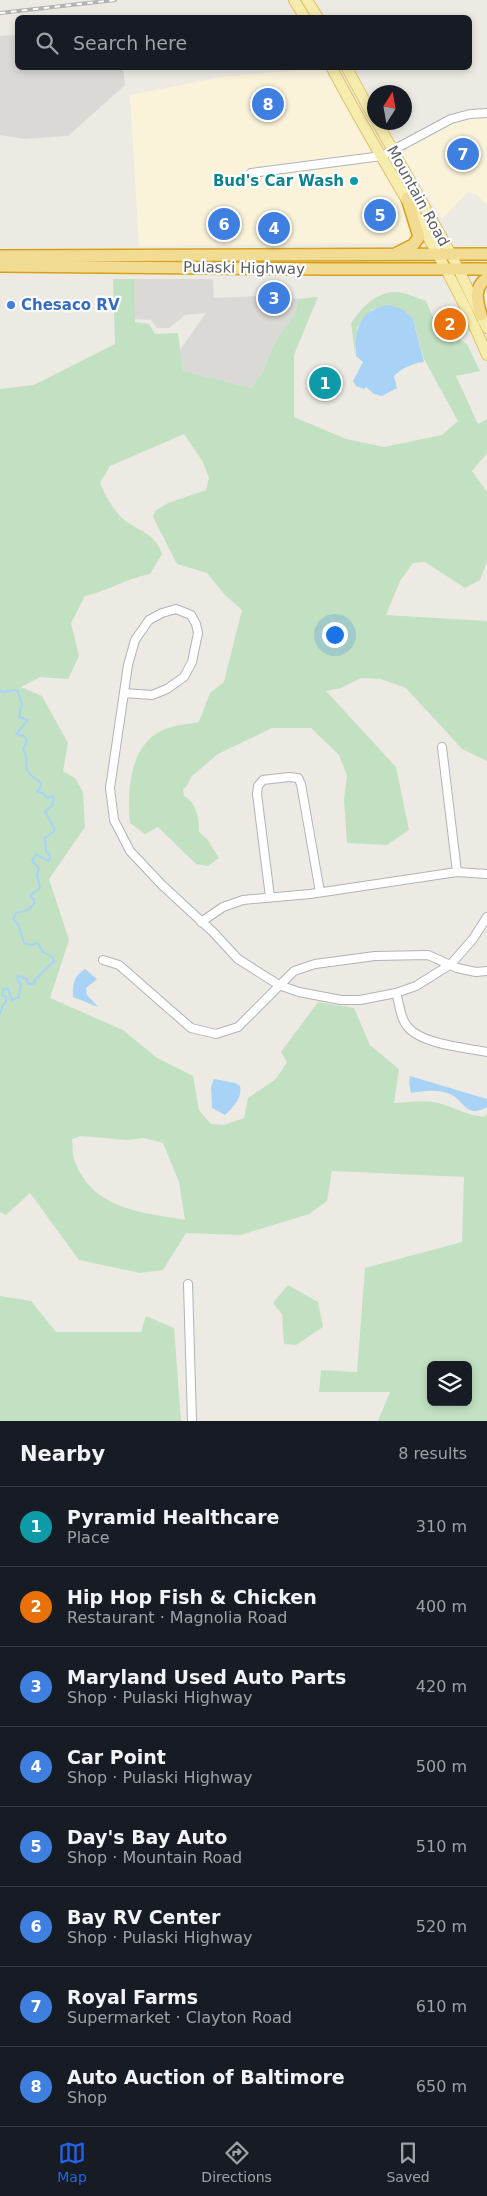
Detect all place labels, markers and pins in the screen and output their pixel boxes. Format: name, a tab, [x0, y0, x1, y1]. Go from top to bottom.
pin: 8	[252, 85, 284, 123]
pin: 7	[447, 135, 479, 173]
place label: Bud's Car Wash	[213, 172, 344, 190]
marker: Bud's Car Wash	[348, 175, 360, 187]
pin: 5	[364, 196, 396, 234]
pin: 6	[208, 205, 240, 243]
pin: 4	[258, 209, 290, 247]
pin: 3	[258, 279, 290, 317]
place label: Chesaco RV	[21, 296, 120, 314]
marker: Chesaco RV	[5, 299, 17, 311]
pin: 2	[434, 305, 466, 343]
pin: 1	[309, 364, 341, 402]

